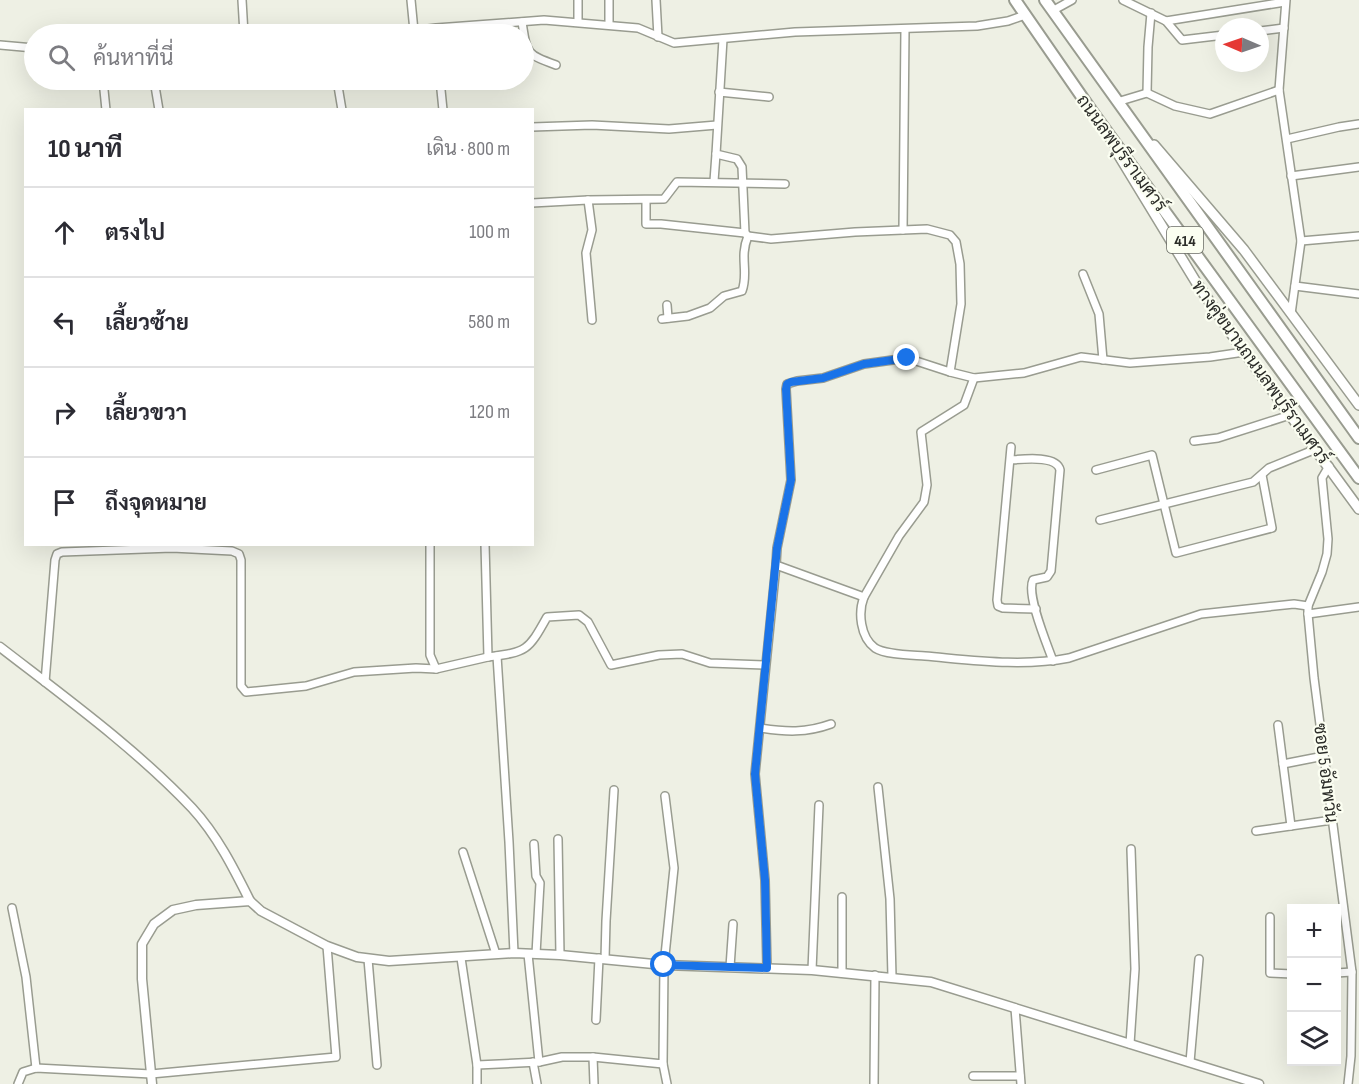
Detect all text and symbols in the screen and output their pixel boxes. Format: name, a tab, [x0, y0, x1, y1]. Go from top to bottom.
north arrow	[1215, 18, 1269, 72]
search box	[24, 24, 534, 90]
icon: search	[45, 41, 78, 74]
text: ค้นหาที่นี่	[93, 45, 173, 72]
street label: ถนนลพบุรีราเมศวร์	[1071, 89, 1174, 217]
text: 10 นาที	[48, 134, 122, 165]
text: เดิน · 800 m	[426, 137, 510, 161]
icon: ahead	[48, 216, 81, 249]
text: ตรงไป	[105, 220, 165, 247]
text: 100 m	[469, 220, 510, 244]
road number: 414	[1167, 227, 1203, 253]
street label: ทางคู่ขนานถนนลพบุรีราเมศวร์	[1185, 275, 1337, 470]
icon: left	[48, 306, 81, 339]
text: เลี้ยวซ้าย	[105, 310, 189, 337]
text: 580 m	[468, 310, 510, 334]
route end	[893, 344, 919, 370]
icon: right	[48, 396, 81, 429]
text: เลี้ยวขวา	[105, 400, 187, 427]
text: 120 m	[470, 400, 510, 424]
icon: arrive	[48, 486, 81, 519]
text: ถึงจุดหมาย	[105, 490, 207, 517]
street label: ซอย 5 อัมพวัน	[1309, 722, 1343, 824]
map controls	[1287, 904, 1341, 1066]
button: +	[1287, 904, 1341, 958]
route start	[650, 951, 676, 977]
button: −	[1287, 958, 1341, 1012]
button: layers	[1287, 1012, 1341, 1066]

